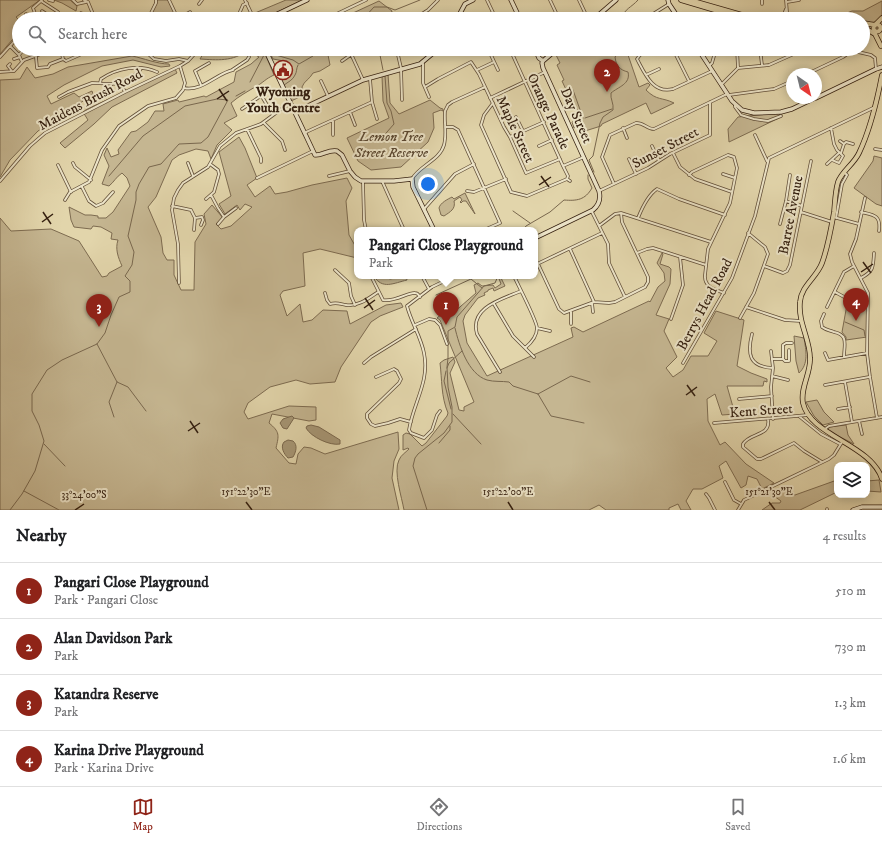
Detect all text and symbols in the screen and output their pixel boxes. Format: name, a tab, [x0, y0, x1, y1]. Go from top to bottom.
search box	[12, 12, 870, 56]
icon: search	[26, 23, 48, 45]
text: Search here	[58, 25, 127, 44]
public building icon: Wyoming Youth Centre	[272, 59, 294, 81]
pin: 2	[594, 59, 620, 92]
street label: Maidens Brush Road	[36, 65, 145, 135]
north arrow	[786, 68, 822, 104]
street label: Orange Parade	[523, 70, 574, 153]
place label: Wyoming Youth Centre	[245, 83, 320, 117]
street label: Day Street	[556, 85, 597, 147]
street label: Maple Street	[492, 93, 539, 166]
street label: Sunset Street	[629, 123, 702, 173]
park label: Lemon Tree Street Reserve	[353, 128, 429, 162]
your location	[418, 174, 438, 194]
street label: Barree Avenue	[774, 174, 808, 256]
popup	[354, 227, 538, 279]
text: Pangari Close Playground	[369, 236, 523, 255]
text: Park	[369, 255, 393, 271]
street label: Berrys Head Road	[673, 255, 737, 354]
pin: 4	[843, 288, 869, 321]
pin: 1	[433, 292, 459, 325]
pin: 3	[86, 294, 112, 327]
street label: Kent Street	[729, 400, 794, 422]
map controls	[834, 462, 870, 498]
button: layers	[834, 462, 870, 498]
text: 151°22'30"E	[222, 486, 271, 498]
text: 151°22'00"E	[483, 486, 533, 498]
text: 151°21'30"E	[745, 486, 793, 498]
text: 33°24'00"S	[62, 489, 106, 501]
text: Nearby	[16, 525, 66, 547]
text: 4 results	[823, 528, 866, 544]
text: Pangari Close Playground	[54, 573, 209, 592]
text: 1	[27, 583, 31, 599]
text: 510 m	[835, 583, 866, 599]
text: Park · Pangari Close	[54, 592, 158, 608]
text: Alan Davidson Park	[54, 629, 172, 648]
text: 2	[26, 639, 32, 655]
text: 730 m	[835, 639, 866, 655]
text: Park	[54, 648, 78, 664]
text: Katandra Reserve	[54, 685, 158, 704]
text: 3	[27, 695, 31, 711]
text: 1.3 km	[834, 695, 866, 711]
text: Park	[54, 704, 78, 720]
text: Karina Drive Playground	[54, 741, 204, 760]
text: 4	[25, 751, 33, 767]
text: 1.6 km	[832, 751, 866, 767]
text: Park · Karina Drive	[54, 760, 154, 776]
tab: Map	[132, 796, 154, 834]
tab: Directions	[417, 796, 462, 834]
tab: Saved	[725, 796, 750, 834]

